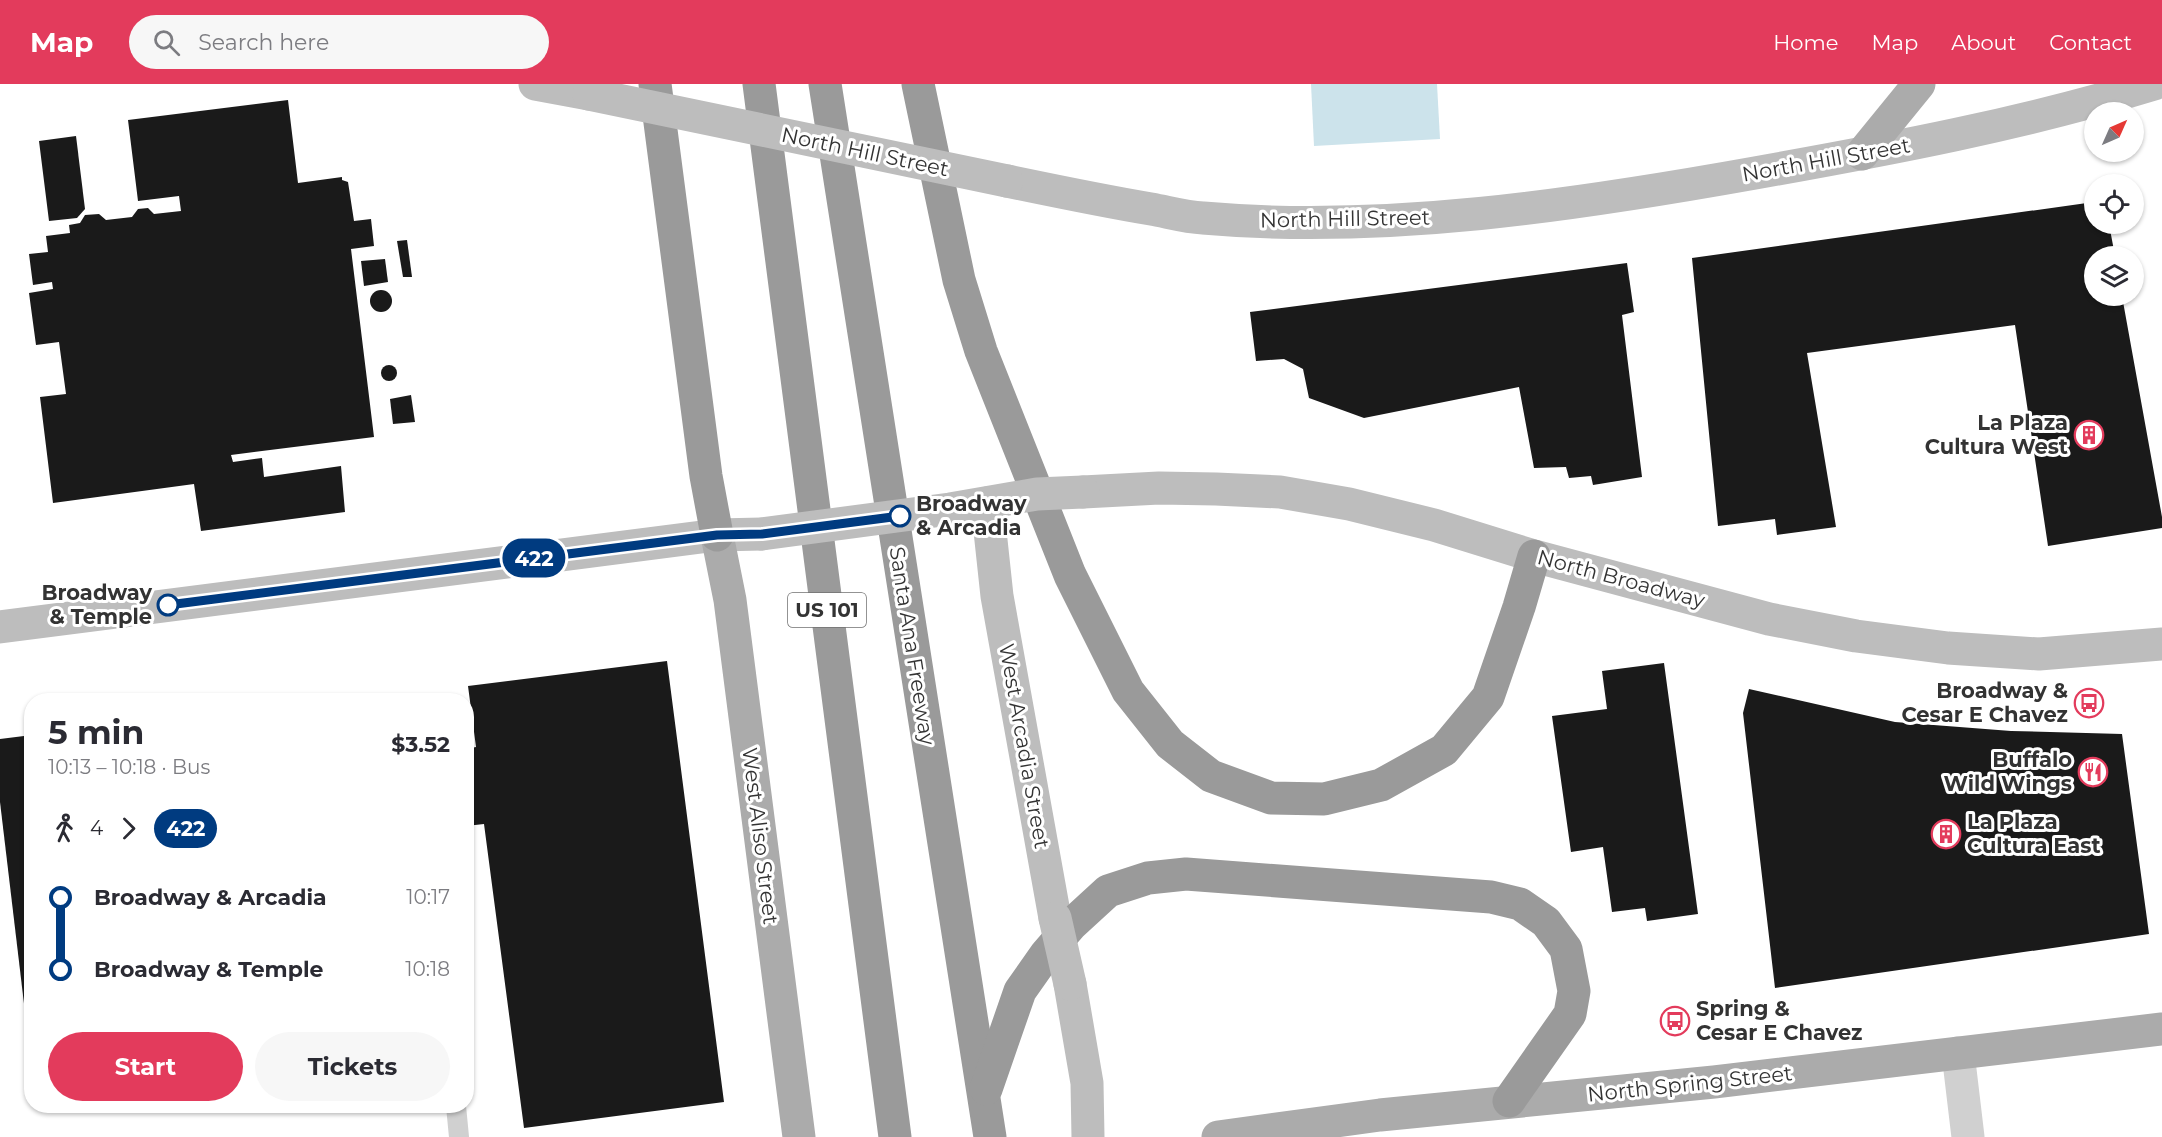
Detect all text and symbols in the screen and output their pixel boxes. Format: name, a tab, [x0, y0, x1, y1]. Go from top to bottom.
search box	[129, 15, 549, 69]
text: Map	[30, 25, 93, 59]
icon: search	[150, 26, 183, 59]
text: Search here	[198, 29, 329, 56]
text: Home	[1773, 30, 1838, 55]
text: Map	[1871, 30, 1918, 55]
text: About	[1951, 30, 2016, 55]
text: Contact	[2049, 30, 2132, 55]
north arrow	[2084, 102, 2144, 162]
map controls	[2084, 102, 2144, 306]
street label: North Hill Street	[779, 122, 951, 181]
street label: North Hill Street	[1740, 132, 1912, 187]
button: locate	[2084, 174, 2144, 234]
street label: North Hill Street	[1260, 205, 1430, 232]
button: layers	[2084, 246, 2144, 306]
place label: La Plaza Cultura West	[1925, 410, 2068, 459]
building icon: La Plaza Cultura West	[2073, 419, 2105, 451]
place label: Broadway & Arcadia	[916, 491, 1027, 540]
marker: Broadway & Arcadia	[889, 505, 911, 527]
line badge: 422	[500, 538, 568, 578]
street label: North Broadway	[1535, 544, 1708, 613]
street label: Santa Ana Freeway	[884, 545, 941, 747]
text: 422	[514, 546, 554, 571]
place label: Broadway & Temple	[41, 580, 152, 629]
road number: US 101	[788, 593, 866, 627]
marker: Broadway & Temple	[157, 594, 179, 616]
street label: West Arcadia Street	[994, 641, 1055, 850]
place label: Broadway & Cesar E Chavez	[1902, 678, 2068, 727]
bus stop icon: Broadway & Cesar E Chavez	[2073, 687, 2105, 719]
text: 5 min	[48, 712, 144, 752]
text: $3.52	[391, 731, 450, 758]
street label: West Aliso Street	[737, 746, 784, 926]
place label: Buffalo Wild Wings	[1943, 747, 2072, 796]
text: 10:13 – 10:18 · Bus	[48, 755, 210, 779]
restaurant icon: Buffalo Wild Wings	[2077, 756, 2109, 788]
place label: La Plaza Cultura East	[1967, 809, 2101, 858]
icon: walk	[48, 812, 81, 845]
icon: forward	[112, 812, 145, 845]
text: 4	[90, 816, 103, 840]
text: 422	[166, 816, 205, 841]
building icon: La Plaza Cultura East	[1930, 818, 1962, 850]
text: Broadway & Arcadia	[94, 884, 327, 911]
text: 10:17	[406, 885, 450, 909]
text: Broadway & Temple	[94, 956, 323, 983]
text: 10:18	[405, 957, 450, 981]
place label: Spring & Cesar E Chavez	[1696, 996, 1862, 1045]
bus stop icon: Spring & Cesar E Chavez	[1659, 1005, 1691, 1037]
button: Start	[48, 1032, 243, 1101]
button: Tickets	[255, 1032, 450, 1101]
street label: North Spring Street	[1586, 1060, 1794, 1107]

